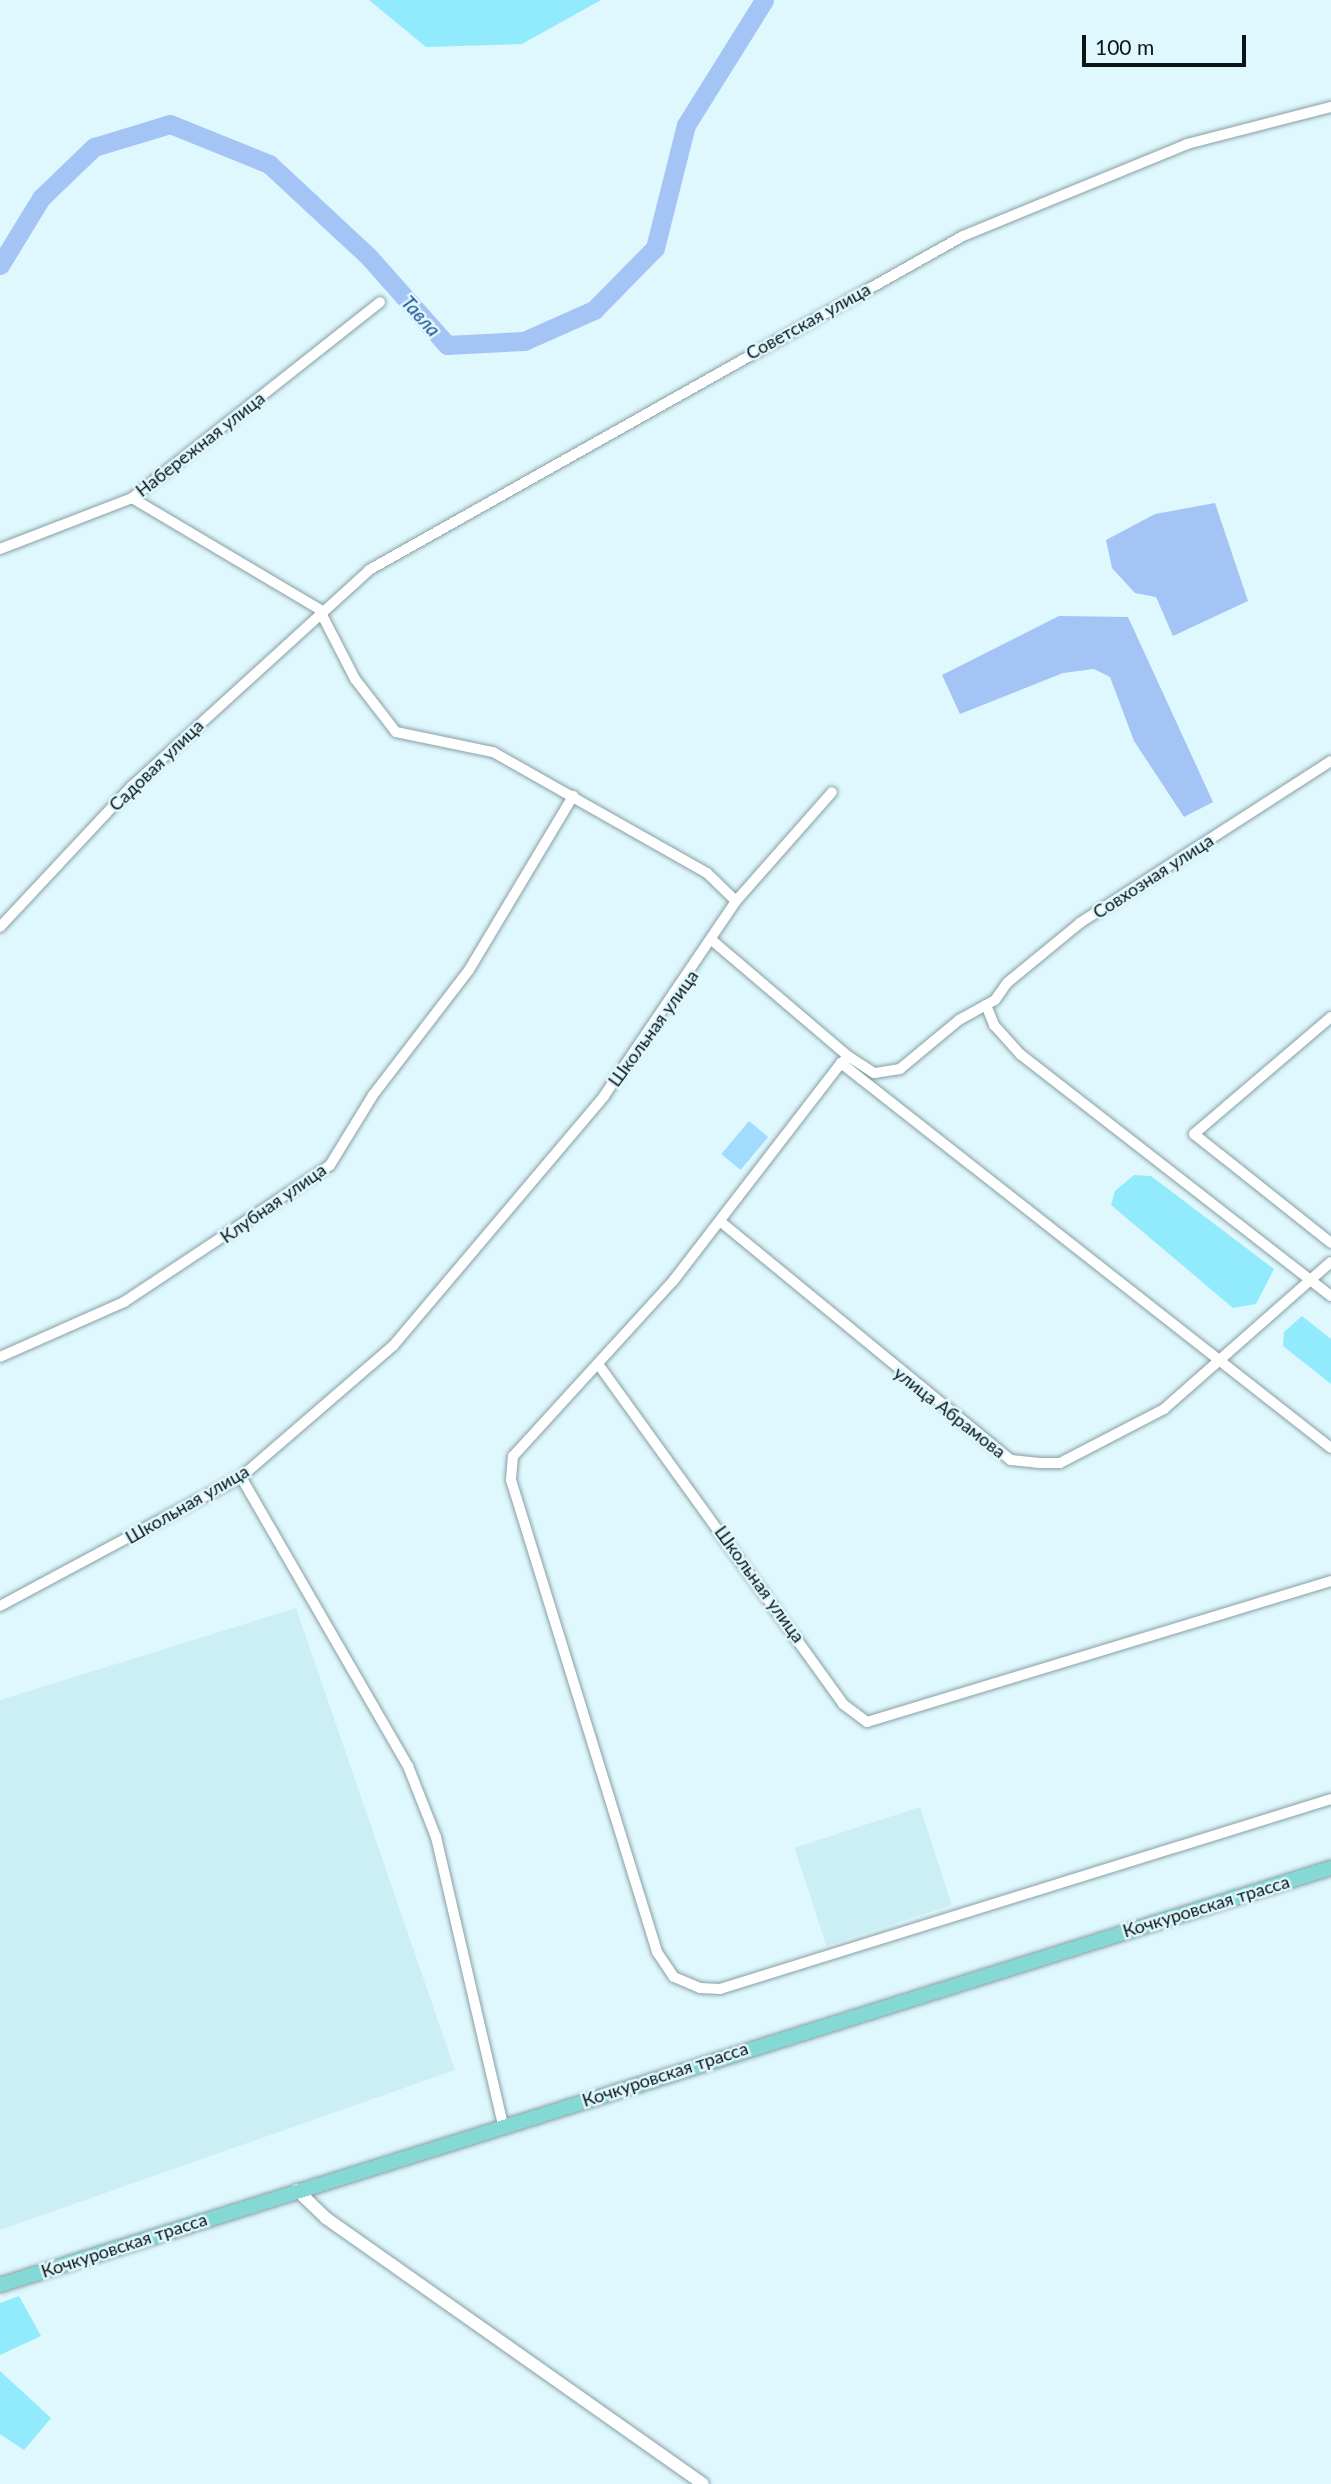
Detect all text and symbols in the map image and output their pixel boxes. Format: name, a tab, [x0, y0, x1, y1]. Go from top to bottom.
scale bar	[1086, 21, 1250, 65]
text: 100 m	[1095, 34, 1154, 59]
street label: Советская улица	[742, 278, 874, 364]
water label: Тавла	[397, 291, 445, 341]
street label: Набережная улица	[131, 387, 269, 501]
street label: Садовая улица	[104, 715, 208, 815]
street label: Совхозная улица	[1089, 829, 1217, 923]
street label: Школьная улица	[603, 965, 703, 1091]
street label: Клубная улица	[216, 1159, 330, 1247]
street label: улица Абрамова	[890, 1362, 1010, 1462]
street label: Школьная улица	[121, 1460, 253, 1548]
street label: Школьная улица	[710, 1521, 810, 1647]
street label: Кочкуровская трасса	[1120, 1870, 1292, 1942]
street label: Кочкуровская трасса	[579, 2037, 751, 2111]
street label: Кочкуровская трасса	[38, 2208, 210, 2282]

